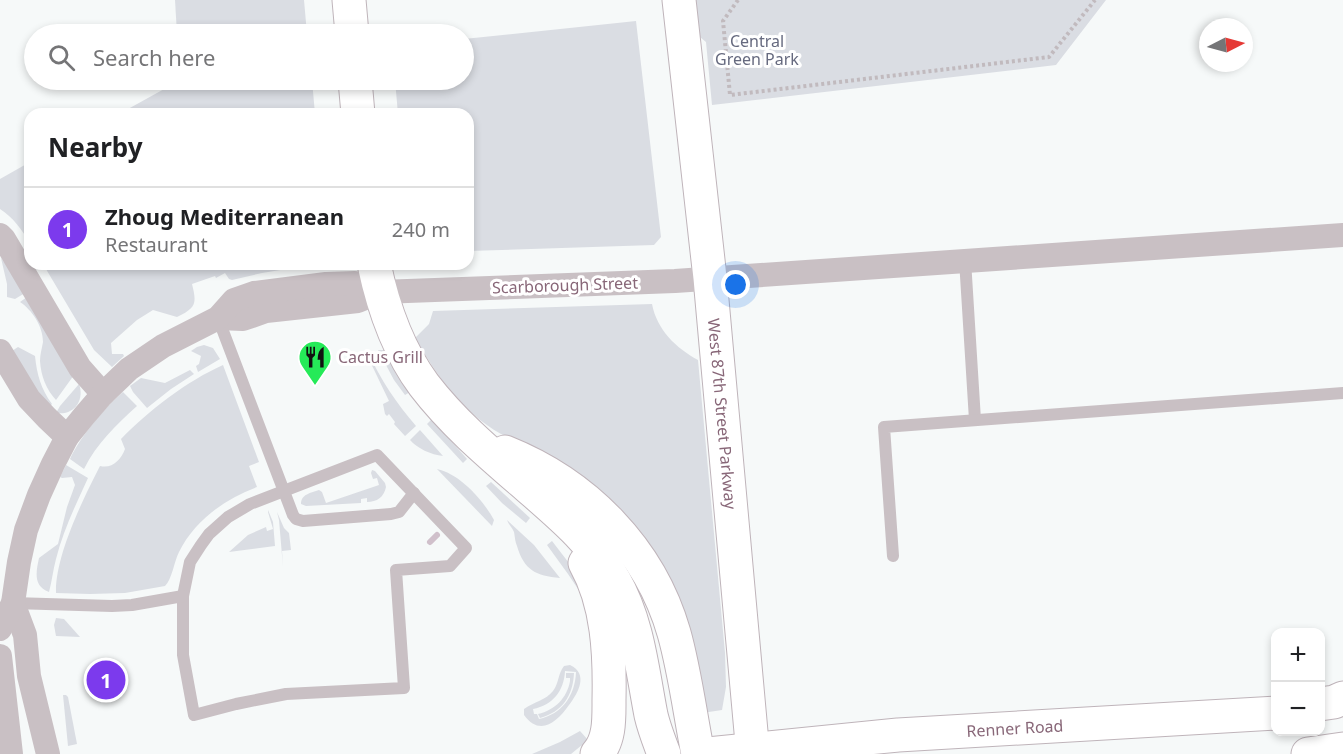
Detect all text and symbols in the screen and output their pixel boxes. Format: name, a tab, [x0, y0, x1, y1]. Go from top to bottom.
north arrow	[1199, 18, 1253, 72]
search box	[24, 24, 474, 90]
park label: Central Green Park	[715, 30, 799, 70]
icon: search	[45, 41, 78, 74]
text: Search here	[93, 42, 215, 72]
text: Nearby	[48, 129, 143, 165]
text: Zhoug Mediterranean	[105, 201, 344, 231]
text: 1	[62, 216, 73, 243]
text: 240 m	[392, 216, 450, 243]
text: Restaurant	[105, 231, 208, 258]
your location	[721, 270, 750, 299]
street label: Scarborough Street	[492, 271, 639, 299]
street label: West 87th Street Parkway	[703, 317, 742, 511]
restaurant icon: Cactus Grill	[297, 339, 333, 386]
place label: Cactus Grill	[338, 346, 423, 368]
map controls	[1271, 628, 1325, 736]
button: +	[1271, 628, 1325, 682]
pin: 1	[86, 658, 126, 702]
button: −	[1271, 682, 1325, 736]
street label: Renner Road	[966, 714, 1064, 742]

